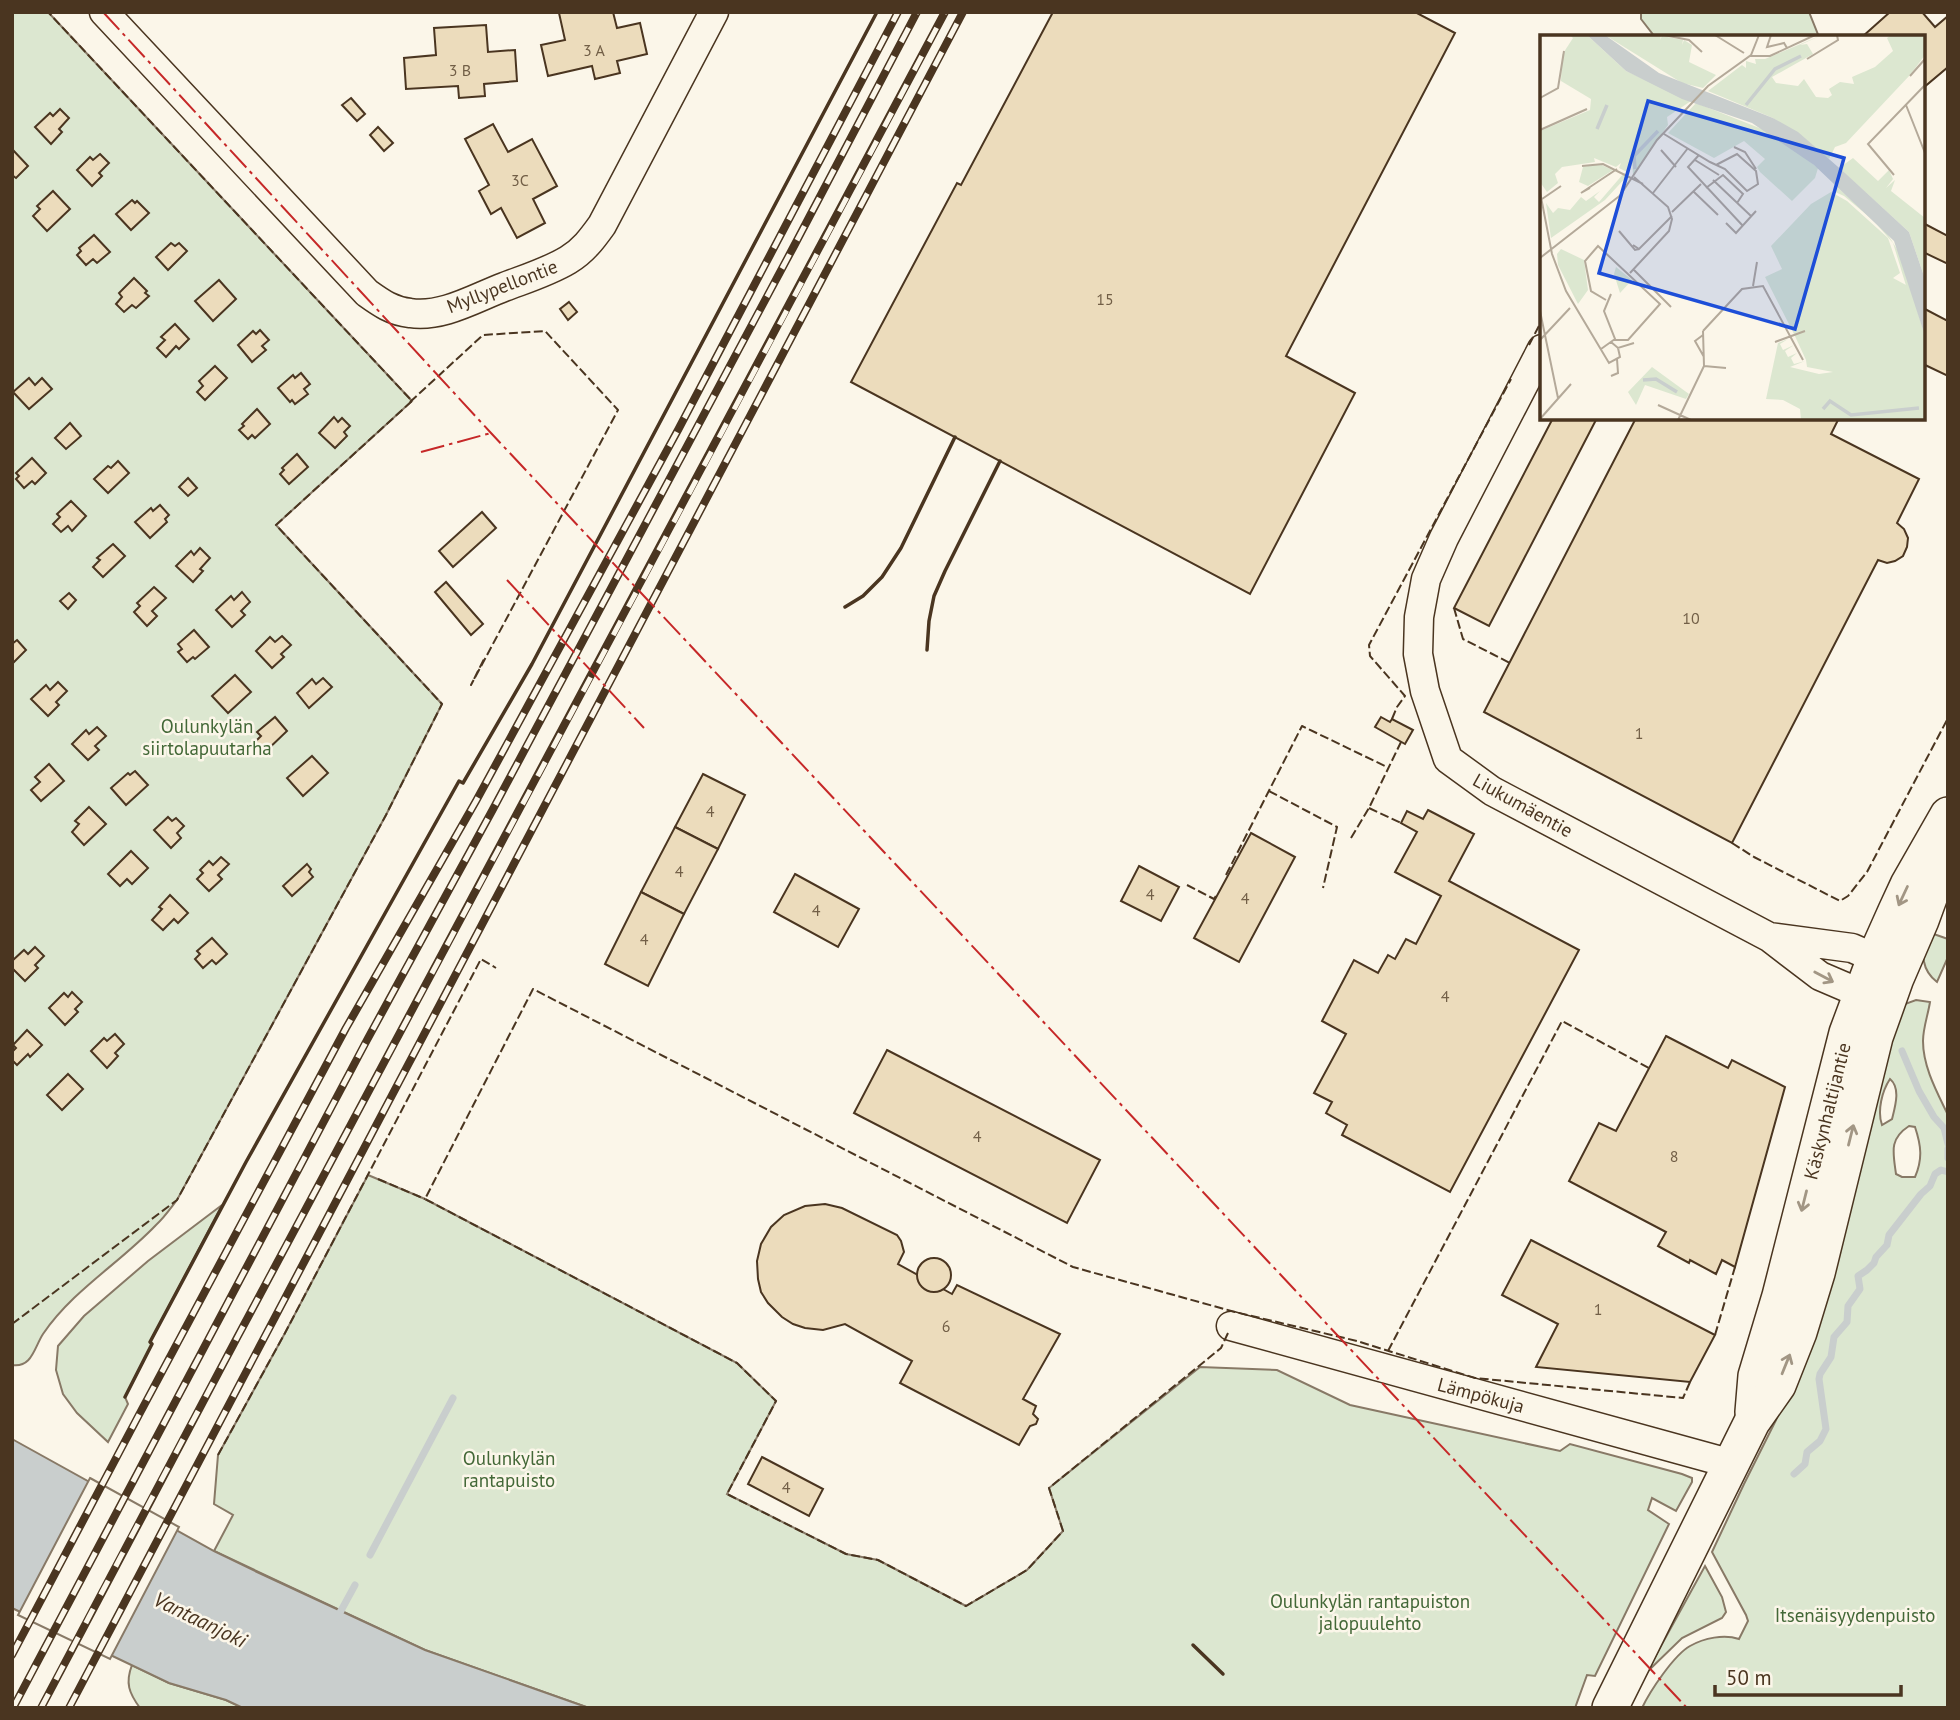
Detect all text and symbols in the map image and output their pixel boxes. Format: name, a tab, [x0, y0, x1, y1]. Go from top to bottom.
inset map	[1540, 35, 1925, 420]
house number: 3 A	[583, 40, 606, 60]
house number: 3 B	[449, 60, 471, 80]
house number: 3C	[511, 170, 529, 190]
street label: Myllypellontie	[443, 254, 561, 318]
house number: 15	[1096, 289, 1114, 309]
house number: 10	[1682, 608, 1700, 628]
park label: Oulunkylän siirtolapuutarha	[142, 714, 272, 760]
house number: 1	[1635, 723, 1643, 743]
street label: Liukumäentie	[1469, 768, 1577, 842]
house number: 4	[706, 801, 715, 821]
house number: 4	[675, 861, 684, 881]
house number: 4	[1146, 884, 1155, 904]
one-way arrow	[1896, 885, 1909, 906]
house number: 4	[1241, 888, 1250, 908]
house number: 4	[812, 900, 821, 920]
house number: 4	[640, 929, 649, 949]
one-way arrow	[1814, 971, 1834, 985]
house number: 4	[1441, 986, 1450, 1006]
street label: Käskynhaltijantie	[1798, 1040, 1856, 1182]
one-way arrow	[1845, 1124, 1858, 1147]
house number: 4	[973, 1126, 982, 1146]
house number: 8	[1670, 1146, 1678, 1166]
one-way arrow	[1797, 1190, 1810, 1212]
house number: 1	[1594, 1299, 1602, 1319]
house number: 6	[942, 1316, 950, 1336]
one-way arrow	[1781, 1353, 1794, 1375]
street label: Lämpökuja	[1435, 1372, 1527, 1418]
park label: Oulunkylän rantapuisto	[463, 1446, 555, 1492]
house number: 4	[782, 1477, 791, 1497]
water label: Vantaanjoki	[149, 1585, 252, 1654]
park label: Oulunkylän rantapuiston jalopuulehto	[1270, 1589, 1470, 1635]
park label: Itsenäisyydenpuisto	[1775, 1603, 1935, 1627]
scale bar	[1715, 1654, 1900, 1698]
text: 50 m	[1726, 1664, 1772, 1691]

